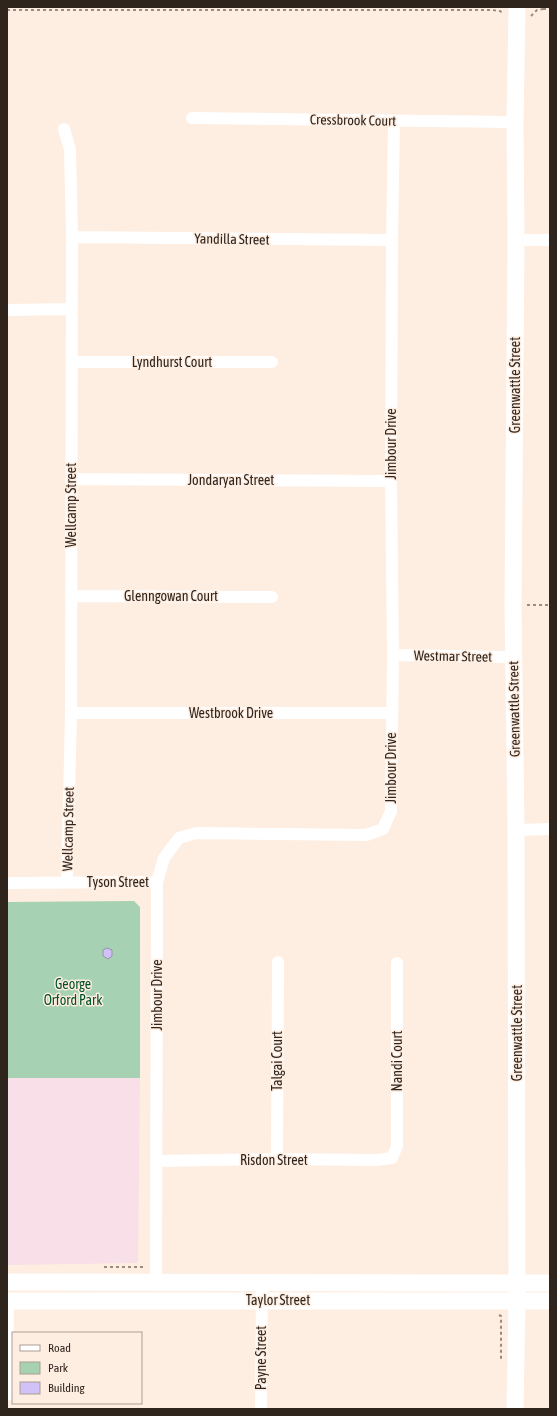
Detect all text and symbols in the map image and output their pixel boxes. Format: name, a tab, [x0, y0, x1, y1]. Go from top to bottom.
street label: Cressbrook Court	[310, 111, 396, 129]
street label: Yandilla Street	[194, 230, 270, 248]
street label: Greenwattle Street	[507, 337, 523, 433]
street label: Lyndhurst Court	[132, 354, 212, 370]
street label: Jimbour Drive	[383, 409, 399, 479]
street label: Wellcamp Street	[63, 463, 79, 547]
street label: Jondaryan Street	[188, 472, 274, 488]
street label: Glenngowan Court	[124, 588, 218, 604]
street label: Westmar Street	[414, 647, 492, 665]
street label: Greenwattle Street	[505, 661, 523, 757]
street label: Westbrook Drive	[189, 705, 273, 721]
street label: Jimbour Drive	[383, 733, 399, 803]
street label: Wellcamp Street	[59, 787, 77, 871]
street label: Tyson Street	[87, 874, 149, 890]
street label: Jimbour Drive	[149, 960, 165, 1030]
park label: George Orford Park	[44, 976, 102, 1008]
street label: Greenwattle Street	[509, 985, 525, 1081]
street label: Talgai Court	[269, 1031, 285, 1091]
street label: Nandi Court	[389, 1031, 405, 1092]
street label: Risdon Street	[240, 1152, 308, 1168]
street label: Taylor Street	[246, 1292, 310, 1308]
street label: Payne Street	[253, 1326, 269, 1390]
legend	[12, 1332, 142, 1404]
text: Road	[48, 1341, 71, 1355]
text: Park	[48, 1361, 69, 1375]
text: Building	[48, 1381, 86, 1395]

